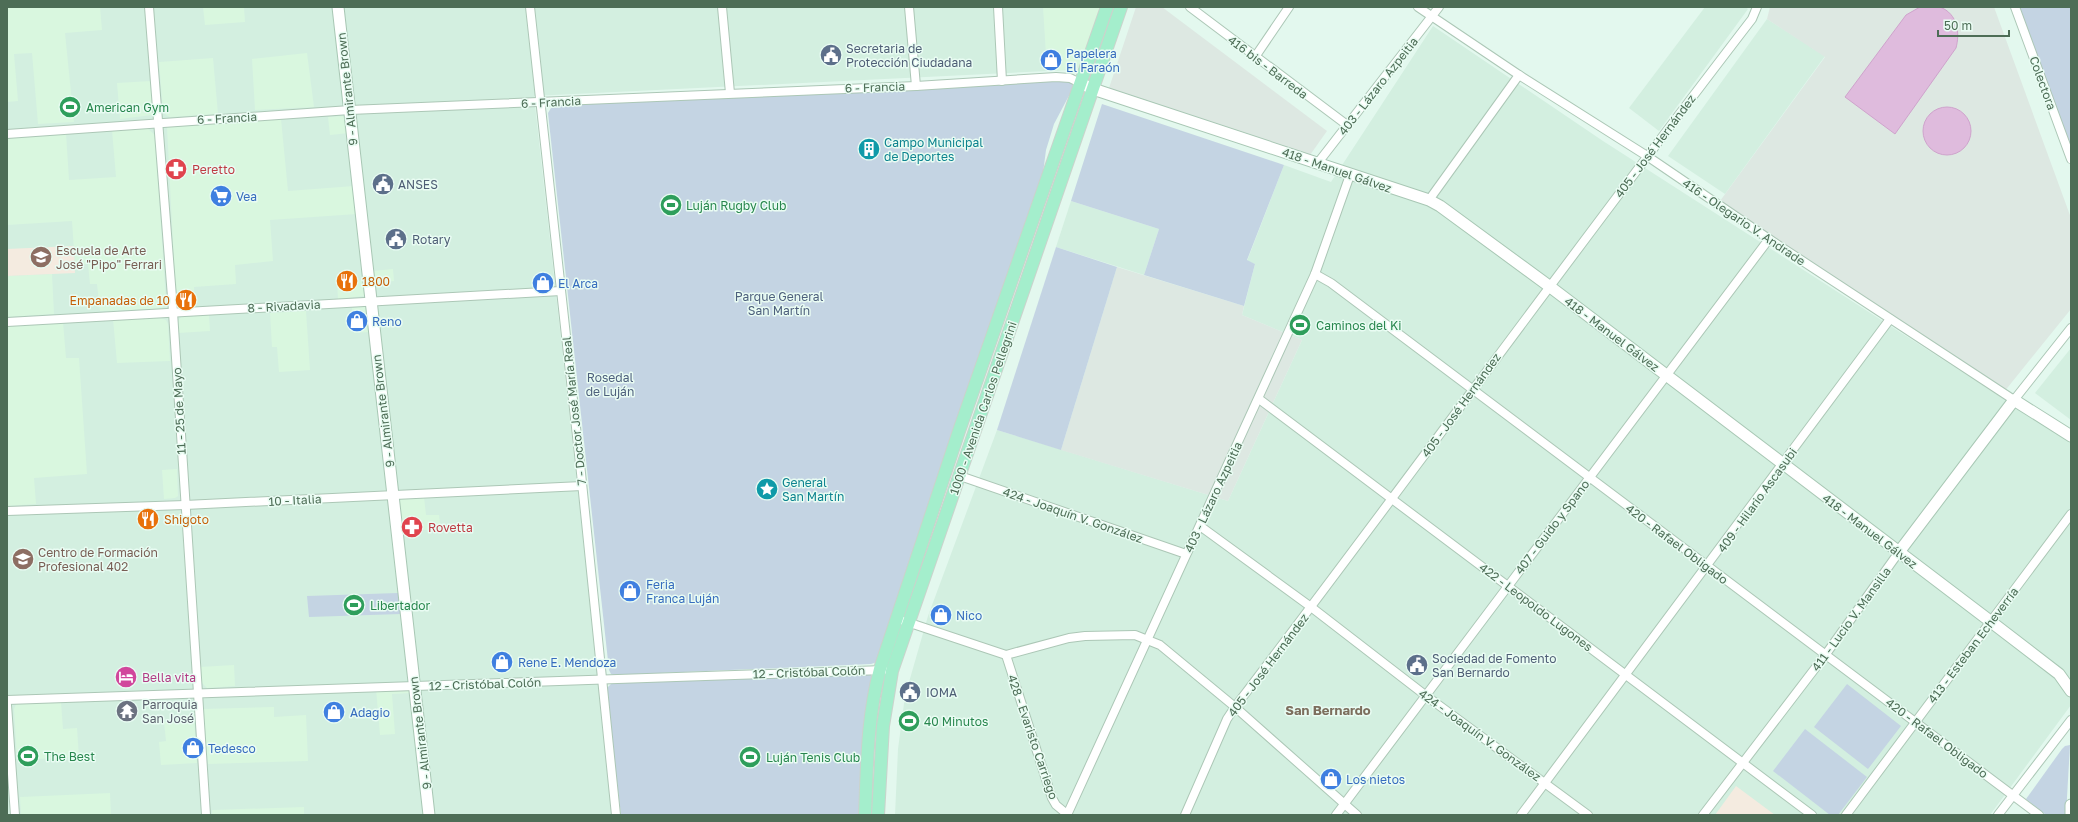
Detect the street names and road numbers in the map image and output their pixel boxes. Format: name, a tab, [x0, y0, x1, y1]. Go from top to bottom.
street label: 9 - Almirante Brown	[334, 32, 360, 146]
street label: 416 bis - Barreda	[1225, 32, 1311, 102]
street label: 403 - Lázaro Azpeitia	[1335, 34, 1421, 138]
street label: Colectora	[2026, 54, 2060, 112]
street label: 6 - Francia	[845, 78, 905, 96]
street label: 405 - José Hernández	[1611, 91, 1699, 201]
street label: 6 - Francia	[521, 93, 581, 111]
street label: 6 - Francia	[197, 109, 257, 127]
street label: 418 - Manuel Gálvez	[1280, 144, 1394, 196]
street label: 416 - Olegario V. Andrade	[1680, 175, 1808, 269]
street label: 418 - Manuel Gálvez	[1562, 293, 1662, 375]
street label: 8 - Rivadavia	[247, 297, 321, 315]
street label: 1000 - Avenida Carlos Pellegrini	[946, 319, 1020, 497]
street label: 7 - Doctor José María Real	[559, 336, 589, 486]
street label: 405 - José Hernández	[1418, 350, 1504, 460]
street label: 9 - Almirante Brown	[369, 354, 397, 468]
street label: 11 - 25 de Mayo	[169, 367, 189, 455]
street label: 403 - Lázaro Azpeitia	[1181, 439, 1245, 555]
street label: 409 - Hilario Ascasubi	[1714, 445, 1800, 555]
street label: 407 - Guido y Spano	[1512, 477, 1592, 577]
street label: 424 - Joaquín V. González	[1001, 484, 1145, 546]
street label: 418 - Manuel Gálvez	[1820, 490, 1920, 572]
street label: 10 - Italia	[268, 491, 322, 509]
street label: 420 - Rafael Obligado	[1623, 501, 1731, 587]
street label: 422 - Leopoldo Lugones	[1476, 560, 1596, 654]
street label: 411 - Lucio V. Mansilla	[1808, 564, 1894, 674]
street label: 413 - Esteban Echeverría	[1924, 584, 2022, 706]
street label: 405 - José Hernández	[1224, 610, 1312, 720]
street label: 12 - Cristóbal Colón	[753, 663, 865, 681]
street label: 428 - Evaristo Carriego	[1005, 673, 1061, 801]
street label: 12 - Cristóbal Colón	[429, 675, 541, 693]
street label: 9 - Almirante Brown	[406, 676, 434, 790]
street label: 424 - Joaquín V. González	[1416, 686, 1544, 784]
street label: 420 - Rafael Obligado	[1883, 695, 1991, 781]

